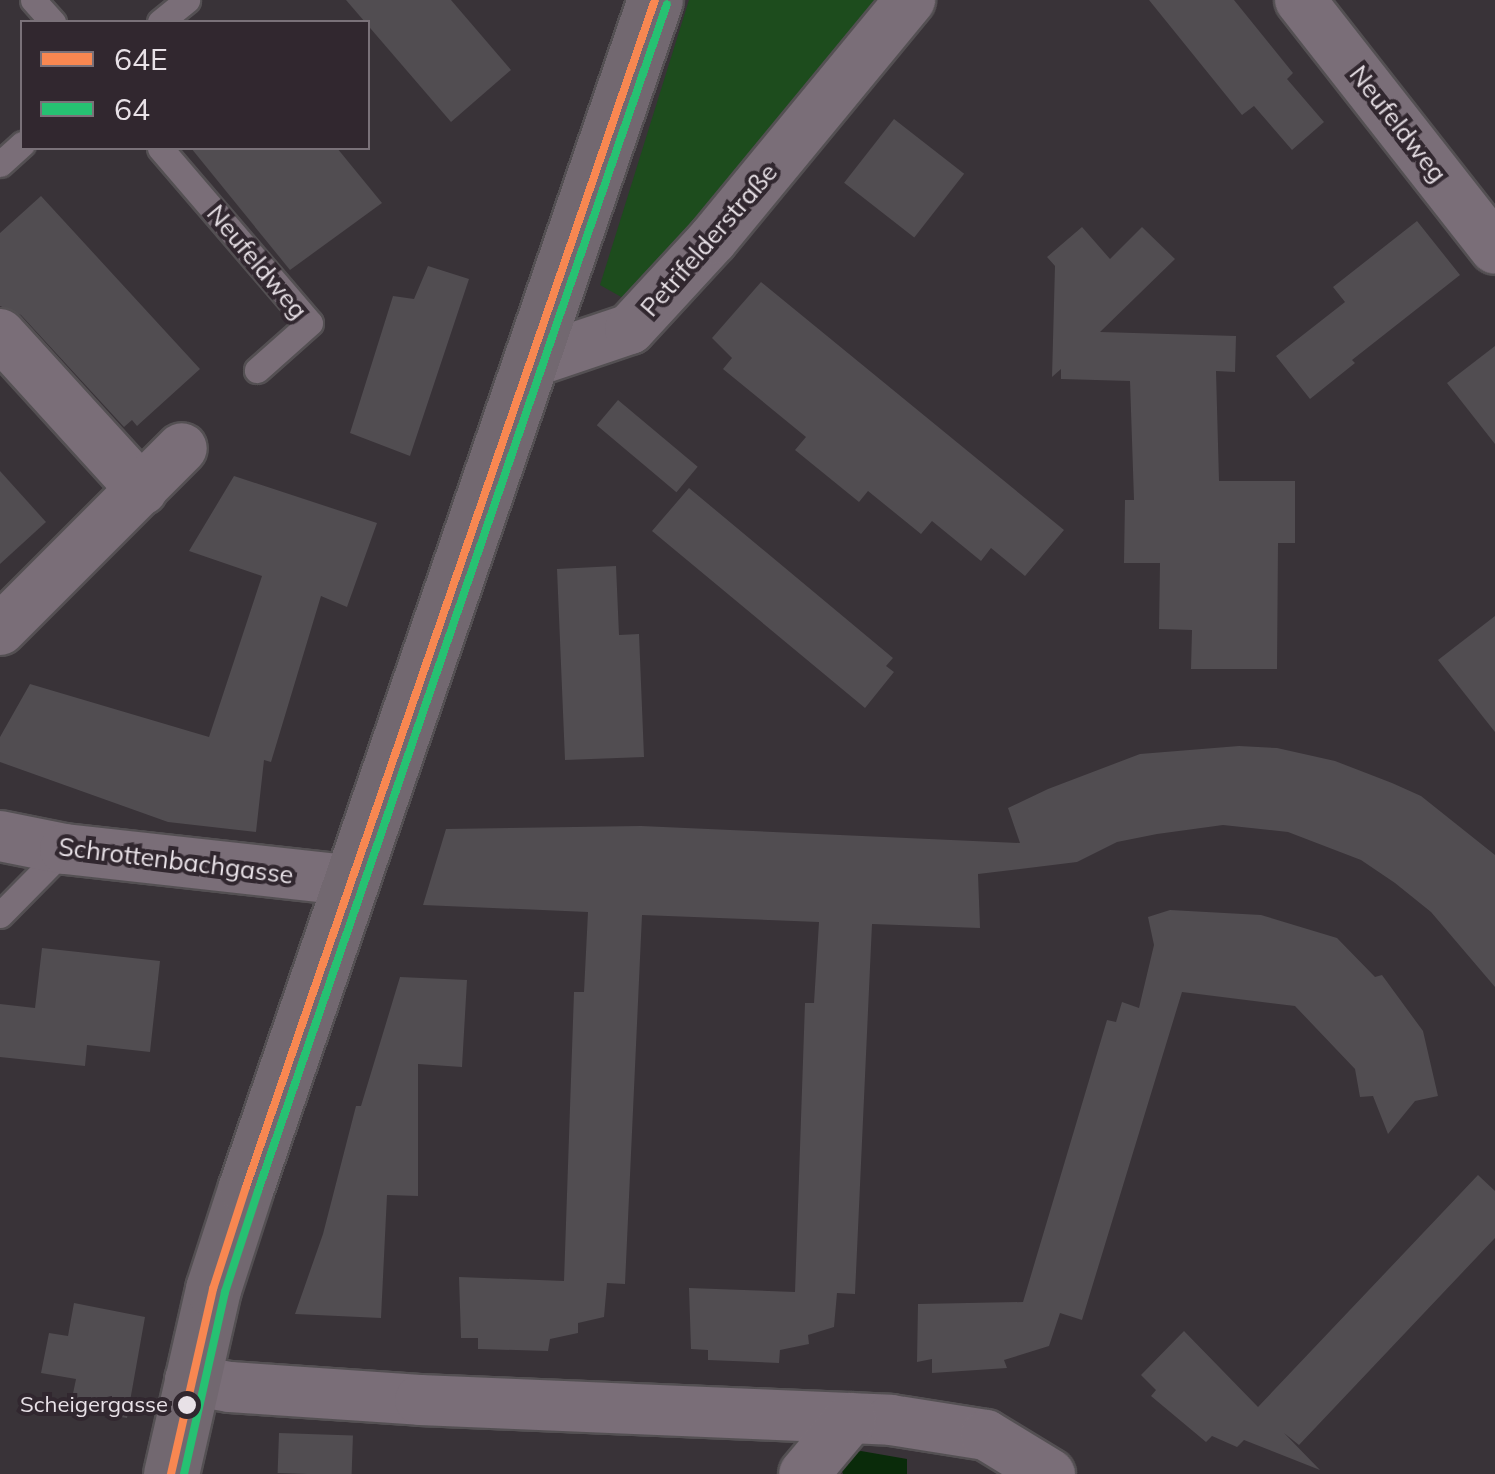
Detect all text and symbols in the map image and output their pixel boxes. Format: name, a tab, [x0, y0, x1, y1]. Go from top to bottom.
legend	[20, 20, 370, 150]
text: 64E	[114, 40, 168, 78]
street label: Neufeldweg	[1343, 60, 1453, 188]
text: 64	[114, 90, 150, 128]
street label: Petrifelderstraße	[634, 157, 784, 323]
street label: Neufeldweg	[201, 199, 313, 325]
street label: Schrottenbachgasse	[57, 832, 295, 890]
place label: Scheigergasse	[20, 1392, 168, 1418]
marker: Scheigergasse	[177, 1395, 197, 1415]

